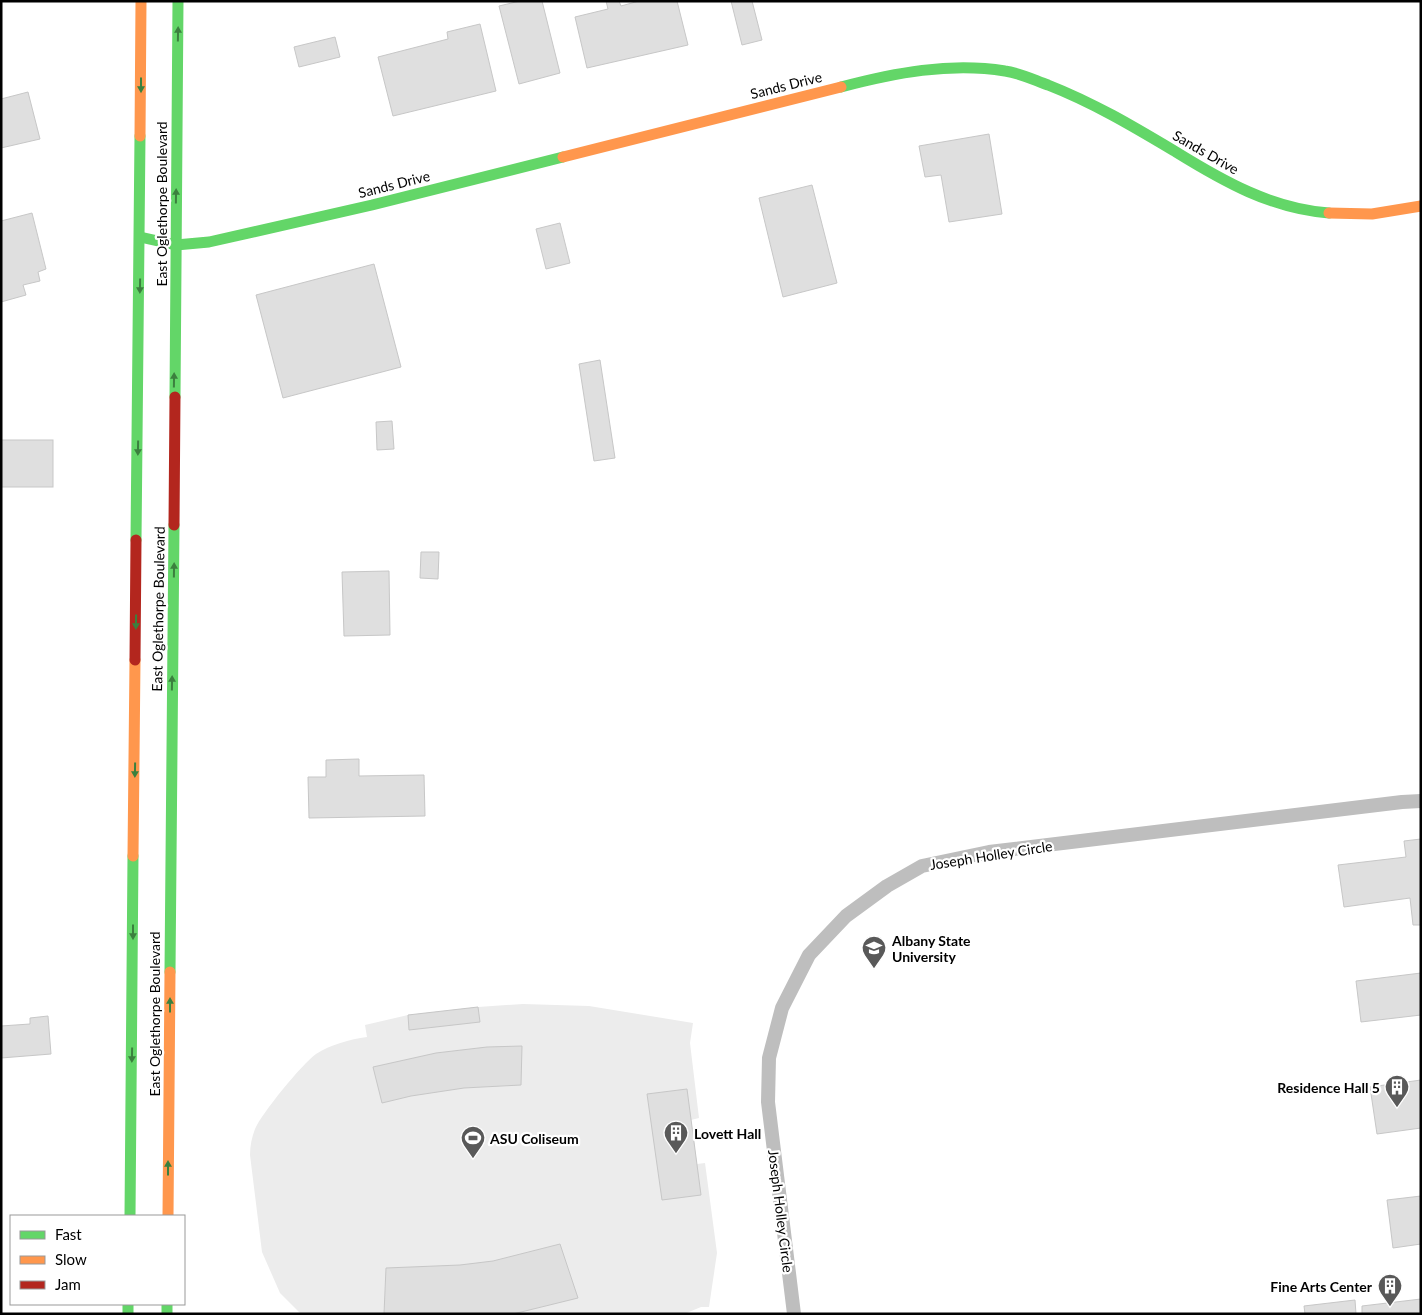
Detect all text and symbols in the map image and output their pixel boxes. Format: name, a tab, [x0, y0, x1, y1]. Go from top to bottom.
one-way arrow	[174, 26, 182, 42]
street label: Sands Drive	[748, 68, 824, 102]
one-way arrow	[137, 77, 145, 93]
street label: East Oglethorpe Boulevard	[153, 121, 170, 287]
street label: Sands Drive	[1170, 126, 1242, 178]
street label: Sands Drive	[356, 167, 432, 201]
one-way arrow	[172, 188, 180, 204]
one-way arrow	[136, 278, 144, 294]
one-way arrow	[170, 372, 178, 388]
one-way arrow	[134, 441, 142, 457]
street label: East Oglethorpe Boulevard	[148, 526, 168, 692]
one-way arrow	[170, 562, 178, 578]
one-way arrow	[132, 615, 140, 631]
one-way arrow	[169, 675, 177, 691]
one-way arrow	[130, 762, 138, 778]
street label: Joseph Holley Circle	[928, 837, 1054, 873]
one-way arrow	[129, 924, 137, 940]
street label: East Oglethorpe Boulevard	[146, 931, 163, 1097]
place label: Albany State University	[891, 932, 971, 965]
school or university icon: Albany State University	[861, 935, 887, 969]
one-way arrow	[166, 997, 174, 1013]
one-way arrow	[128, 1047, 136, 1063]
building icon: Residence Hall 5	[1384, 1074, 1410, 1108]
place label: Residence Hall 5	[1277, 1079, 1380, 1096]
building icon: Lovett Hall	[663, 1120, 689, 1154]
sports icon: ASU Coliseum	[460, 1125, 486, 1159]
place label: Lovett Hall	[694, 1125, 761, 1142]
place label: ASU Coliseum	[489, 1130, 579, 1147]
street label: Joseph Holley Circle	[765, 1148, 797, 1274]
one-way arrow	[164, 1159, 172, 1175]
legend	[10, 1215, 185, 1305]
text: Fast	[55, 1225, 82, 1243]
text: Slow	[55, 1250, 87, 1268]
building icon: Fine Arts Center	[1377, 1273, 1403, 1307]
text: Jam	[55, 1275, 81, 1293]
place label: Fine Arts Center	[1270, 1278, 1373, 1295]

